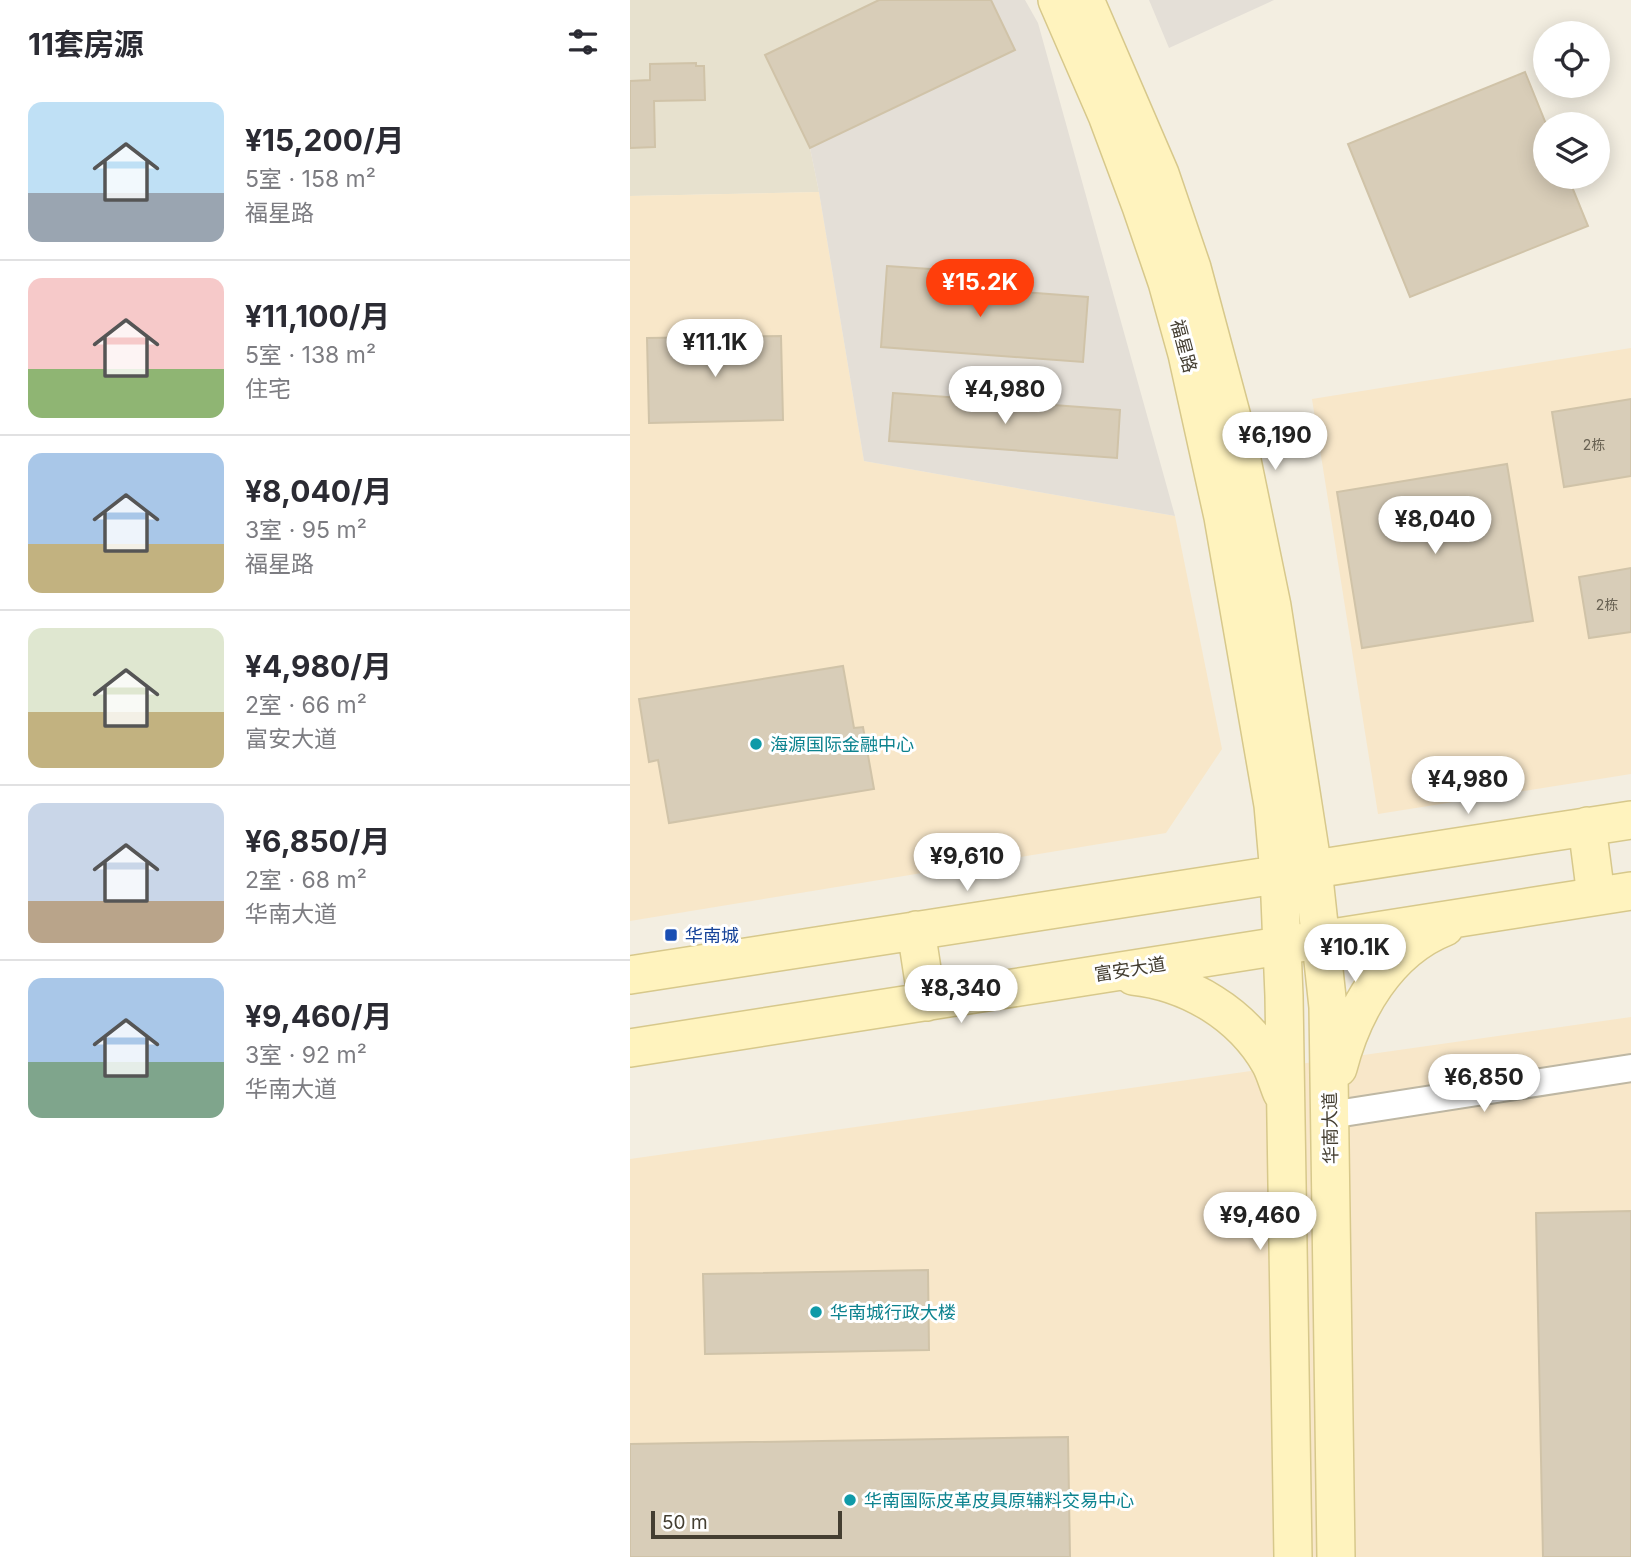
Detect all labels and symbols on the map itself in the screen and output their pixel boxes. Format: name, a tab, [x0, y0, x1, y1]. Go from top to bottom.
pin: ¥15.2K	[923, 260, 1037, 319]
street label: 福星路	[1167, 317, 1201, 375]
pin: ¥11.1K	[658, 320, 772, 379]
pin: ¥4,980	[948, 366, 1062, 426]
pin: ¥6,190	[1218, 412, 1332, 472]
house number: 2栋	[1583, 436, 1605, 453]
pin: ¥8,040	[1378, 496, 1492, 556]
house number: 2栋	[1596, 596, 1618, 613]
place label: 海源国际金融中心	[770, 734, 914, 755]
marker: 海源国际金融中心	[748, 736, 764, 752]
pin: ¥4,980	[1411, 756, 1525, 816]
pin: ¥9,610	[910, 834, 1024, 893]
place label: 华南城	[685, 925, 739, 946]
pin: ¥10.1K	[1298, 925, 1412, 984]
marker: 华南城	[663, 927, 679, 943]
street label: 富安大道	[1093, 953, 1167, 985]
pin: ¥8,340	[904, 965, 1018, 1025]
pin: ¥6,850	[1427, 1054, 1541, 1114]
street label: 华南大道	[1319, 1092, 1341, 1164]
pin: ¥9,460	[1203, 1192, 1317, 1252]
place label: 华南城行政大楼	[830, 1302, 956, 1323]
marker: 华南城行政大楼	[808, 1304, 824, 1320]
place label: 华南国际皮革皮具原辅料交易中心	[864, 1490, 1134, 1511]
marker: 华南国际皮革皮具原辅料交易中心	[842, 1492, 858, 1508]
scale bar	[651, 1508, 842, 1540]

